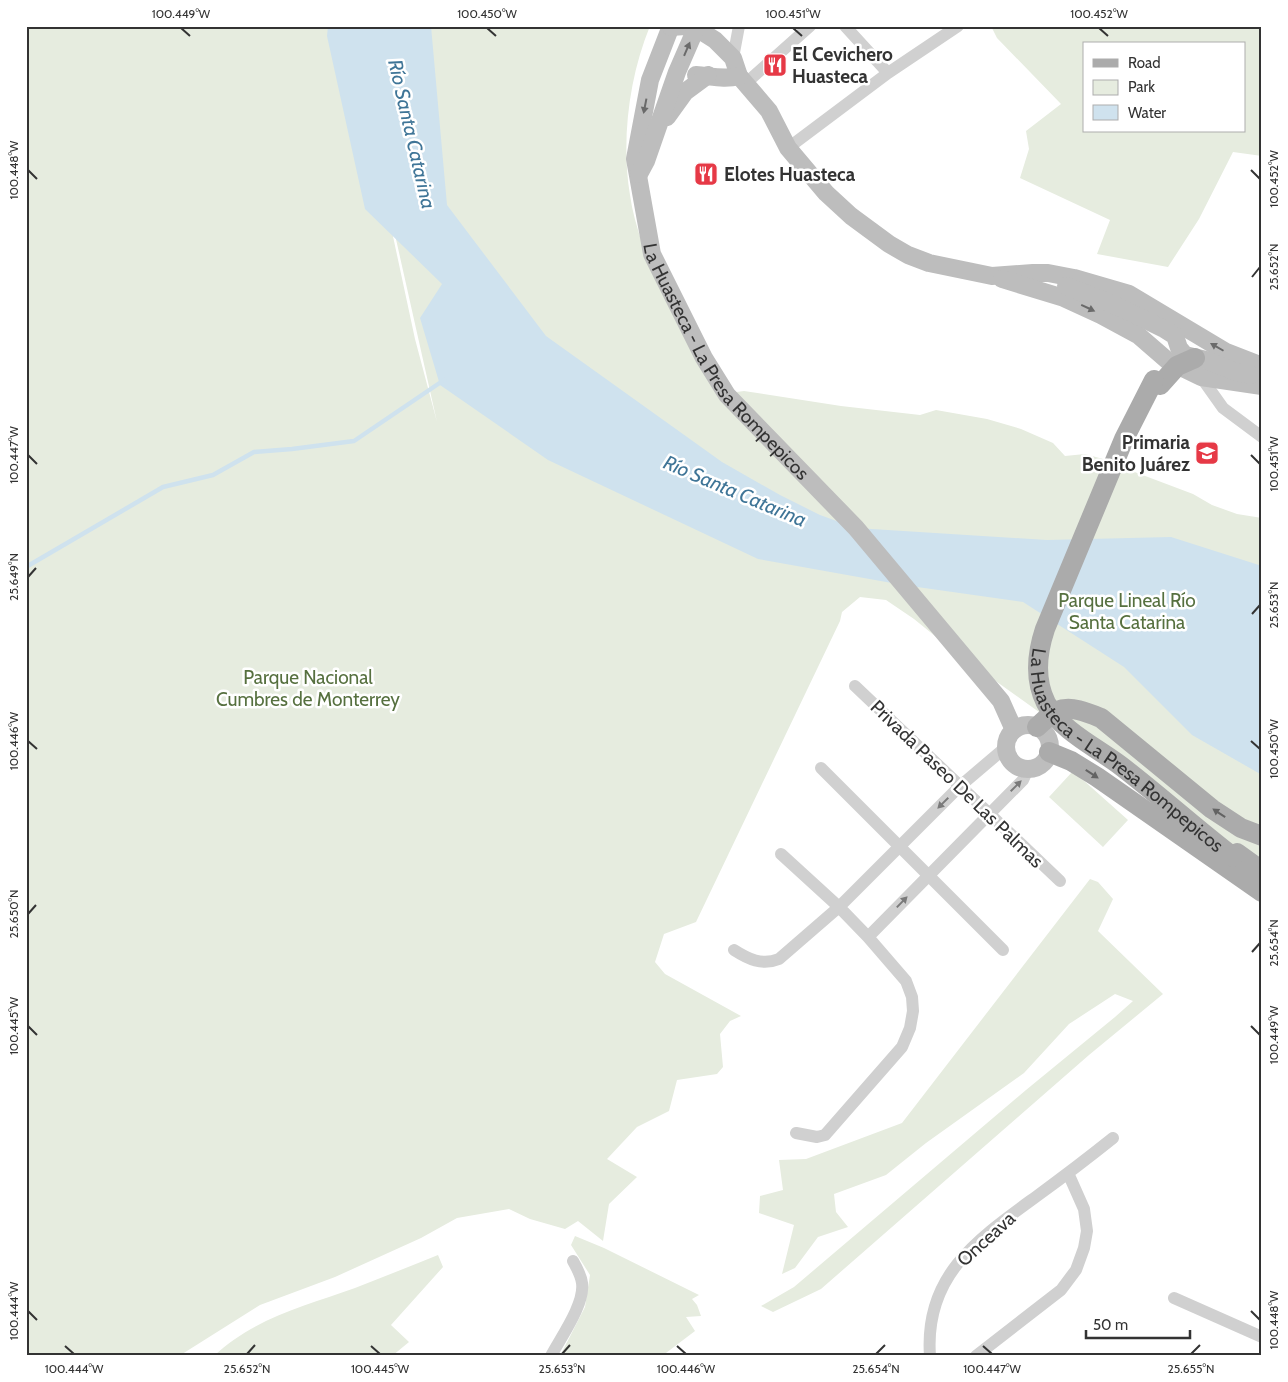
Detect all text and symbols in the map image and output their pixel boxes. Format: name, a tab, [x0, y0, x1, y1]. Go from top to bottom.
text: 100.449°W	[152, 6, 211, 21]
text: 100.450°W	[457, 6, 517, 21]
text: 100.451°W	[765, 6, 821, 21]
text: 100.452°W	[1070, 6, 1128, 21]
one-way arrow	[684, 42, 692, 56]
legend	[1083, 42, 1246, 132]
place label: El Cevichero Huasteca	[792, 43, 893, 88]
restaurant icon: El Cevichero Huasteca	[762, 52, 788, 78]
text: Road	[1128, 54, 1161, 72]
water label: Río Santa Catarina	[383, 57, 441, 211]
text: Park	[1128, 78, 1155, 96]
one-way arrow	[641, 98, 649, 113]
text: Water	[1128, 104, 1166, 122]
text: 100.448°W	[6, 140, 21, 199]
text: 100.452°W	[1266, 150, 1281, 208]
restaurant icon: Elotes Huasteca	[693, 161, 719, 187]
place label: Elotes Huasteca	[724, 163, 856, 186]
street label: La Huasteca - La Presa Rompepicos	[639, 241, 814, 484]
text: 25.652°N	[1266, 244, 1281, 290]
one-way arrow	[1081, 305, 1095, 313]
one-way arrow	[1210, 342, 1224, 351]
text: 100.447°W	[6, 426, 21, 484]
place label: Primaria Benito Juárez	[1082, 431, 1191, 476]
text: 100.451°W	[1266, 436, 1281, 492]
school or university icon: Primaria Benito Juárez	[1194, 440, 1220, 466]
water label: Río Santa Catarina	[660, 450, 810, 532]
text: 25.649°N	[6, 553, 21, 601]
text: 25.653°N	[1266, 581, 1281, 629]
park label: Parque Lineal Río Santa Catarina	[1058, 589, 1196, 634]
street label: La Huasteca - La Presa Rompepicos	[1026, 647, 1228, 857]
park label: Parque Nacional Cumbres de Monterrey	[216, 666, 400, 711]
street label: Privada Paseo De Las Palmas	[866, 695, 1048, 873]
text: 100.446°W	[6, 711, 21, 770]
text: 100.450°W	[1266, 719, 1281, 779]
one-way arrow	[1086, 770, 1099, 779]
one-way arrow	[1010, 780, 1022, 792]
one-way arrow	[937, 796, 949, 808]
one-way arrow	[1212, 808, 1226, 818]
text: 25.650°N	[6, 890, 21, 938]
one-way arrow	[896, 896, 908, 908]
text: 25.654°N	[1266, 919, 1281, 967]
text: 100.445°W	[6, 996, 21, 1055]
text: 100.449°W	[1266, 1005, 1281, 1064]
street label: Onceava	[952, 1207, 1020, 1271]
text: 100.444°W	[6, 1281, 21, 1340]
text: 100.448°W	[1266, 1290, 1281, 1349]
scale bar	[1086, 1307, 1189, 1339]
text: 50 m	[1093, 1316, 1128, 1334]
text: 100.444°W	[45, 1361, 104, 1376]
text: 25.652°N	[224, 1361, 270, 1376]
text: 100.445°W	[351, 1361, 410, 1376]
text: 25.653°N	[538, 1361, 586, 1376]
text: 100.446°W	[657, 1361, 716, 1376]
text: 25.654°N	[852, 1361, 900, 1376]
text: 100.447°W	[963, 1361, 1021, 1376]
text: 25.655°N	[1167, 1361, 1215, 1376]

